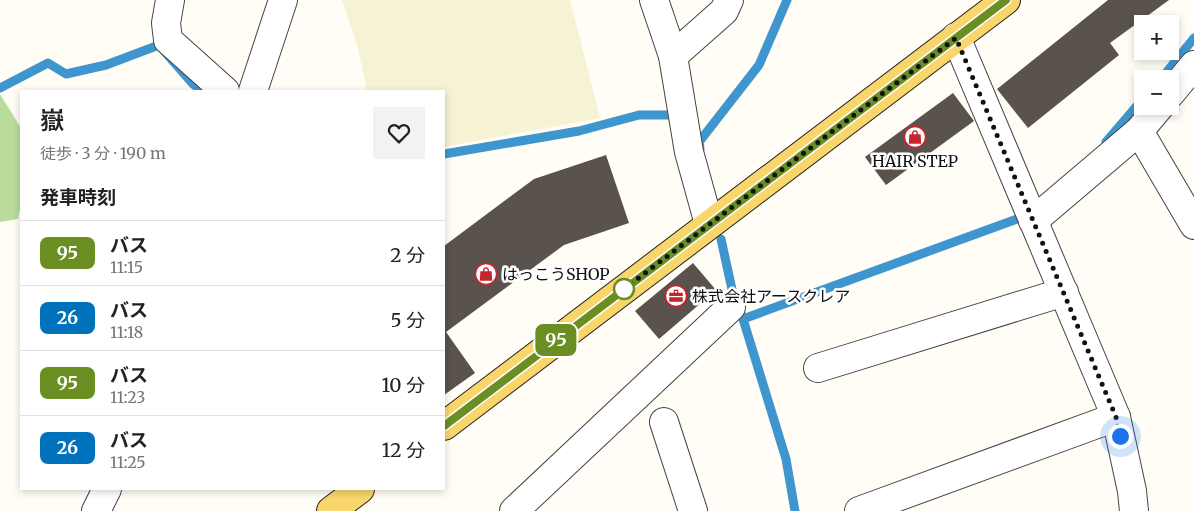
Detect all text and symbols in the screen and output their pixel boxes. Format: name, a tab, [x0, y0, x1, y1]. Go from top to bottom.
map controls	[1134, 15, 1179, 115]
button: +	[1134, 15, 1179, 60]
button: −	[1134, 70, 1179, 115]
text: 嶽	[40, 105, 64, 136]
button: heart	[373, 107, 425, 159]
shop icon: HAIR STEP	[903, 125, 927, 149]
text: 徒歩 · 3 分 · 190 m	[40, 143, 166, 163]
place label: HAIR STEP	[872, 151, 958, 171]
text: 発車時刻	[40, 185, 116, 209]
text: バス	[110, 233, 148, 257]
text: 95	[57, 241, 78, 264]
text: 2 分	[390, 243, 425, 267]
text: 11:15	[110, 257, 143, 277]
shop icon: はっこうSHOP	[474, 262, 498, 286]
place label: はっこうSHOP	[502, 264, 609, 284]
unlabelled marker	[613, 278, 635, 300]
office icon: 株式会社アースクレア	[664, 284, 688, 308]
place label: 株式会社アースクレア	[692, 286, 850, 306]
text: バス	[110, 298, 148, 322]
text: 26	[57, 306, 78, 329]
text: 5 分	[390, 308, 425, 332]
text: 11:18	[110, 322, 143, 342]
line badge: 95	[534, 324, 578, 356]
text: 95	[545, 328, 567, 351]
text: バス	[110, 363, 148, 387]
text: 95	[57, 371, 78, 394]
text: 10 分	[381, 373, 425, 397]
text: 11:23	[110, 387, 145, 407]
your location	[1108, 424, 1133, 449]
text: バス	[110, 428, 148, 452]
text: 26	[57, 436, 78, 459]
text: 12 分	[382, 438, 425, 462]
text: 11:25	[110, 452, 146, 472]

